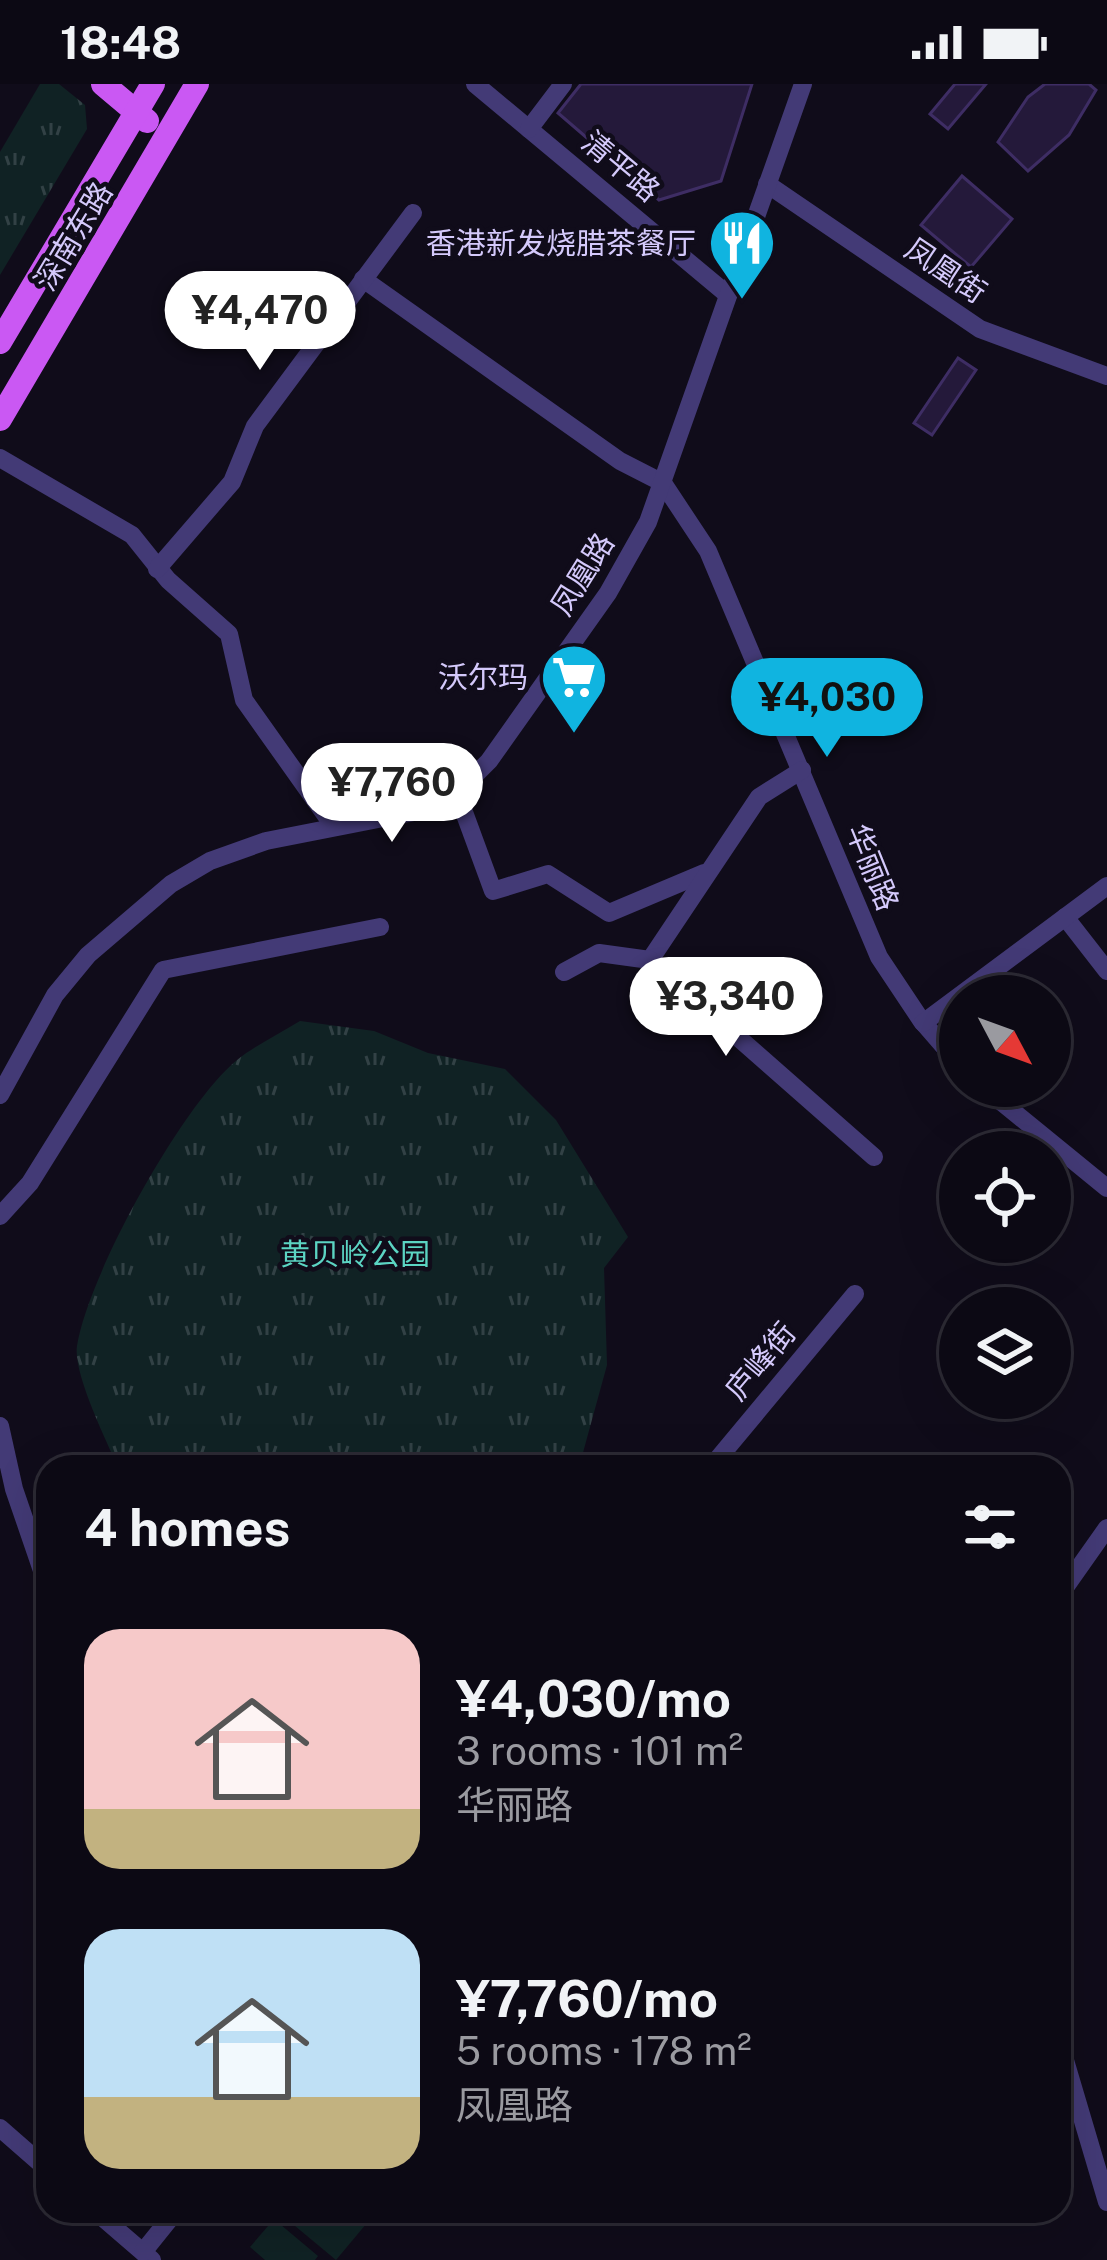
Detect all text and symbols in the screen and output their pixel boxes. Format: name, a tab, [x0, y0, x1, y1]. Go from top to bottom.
text: 18:48	[60, 16, 181, 69]
street label: 清平路	[575, 123, 667, 209]
street label: 深南东路	[27, 175, 119, 297]
restaurant icon: 香港新发烧腊茶餐厅	[707, 208, 777, 302]
place label: 香港新发烧腊茶餐厅	[426, 225, 696, 261]
street label: 凤凰街	[899, 230, 993, 310]
pin: ¥4,470	[162, 271, 358, 373]
text: ¥4,470	[192, 287, 328, 333]
street label: 凤凰路	[543, 526, 621, 622]
supermarket icon: 沃尔玛	[539, 642, 609, 736]
pin: ¥4,030	[729, 658, 925, 760]
place label: 沃尔玛	[438, 659, 528, 695]
text: ¥4,030	[758, 674, 896, 720]
pin: ¥7,760	[294, 743, 490, 845]
text: ¥7,760	[328, 759, 456, 805]
street label: 华丽路	[839, 819, 907, 915]
pin: ¥3,340	[628, 957, 824, 1059]
text: ¥3,340	[657, 973, 795, 1019]
north arrow	[939, 975, 1071, 1107]
map controls	[939, 975, 1071, 1419]
button: locate	[939, 1131, 1071, 1263]
park label: 黄贝岭公园	[280, 1236, 430, 1272]
button: layers	[939, 1287, 1071, 1419]
street label: 庐峰街	[717, 1315, 803, 1407]
icon: filters	[957, 1494, 1023, 1560]
text: 4 homes	[84, 1498, 290, 1557]
text: ¥4,030/mo	[456, 1669, 731, 1728]
icon: home	[180, 1677, 324, 1821]
text: 3 rooms · 101 m²	[456, 1728, 743, 1774]
text: 华丽路	[456, 1782, 573, 1828]
text: ¥7,760/mo	[456, 1969, 718, 2028]
icon: home	[180, 1977, 324, 2121]
text: 5 rooms · 178 m²	[456, 2028, 752, 2074]
text: 凤凰路	[456, 2082, 573, 2128]

